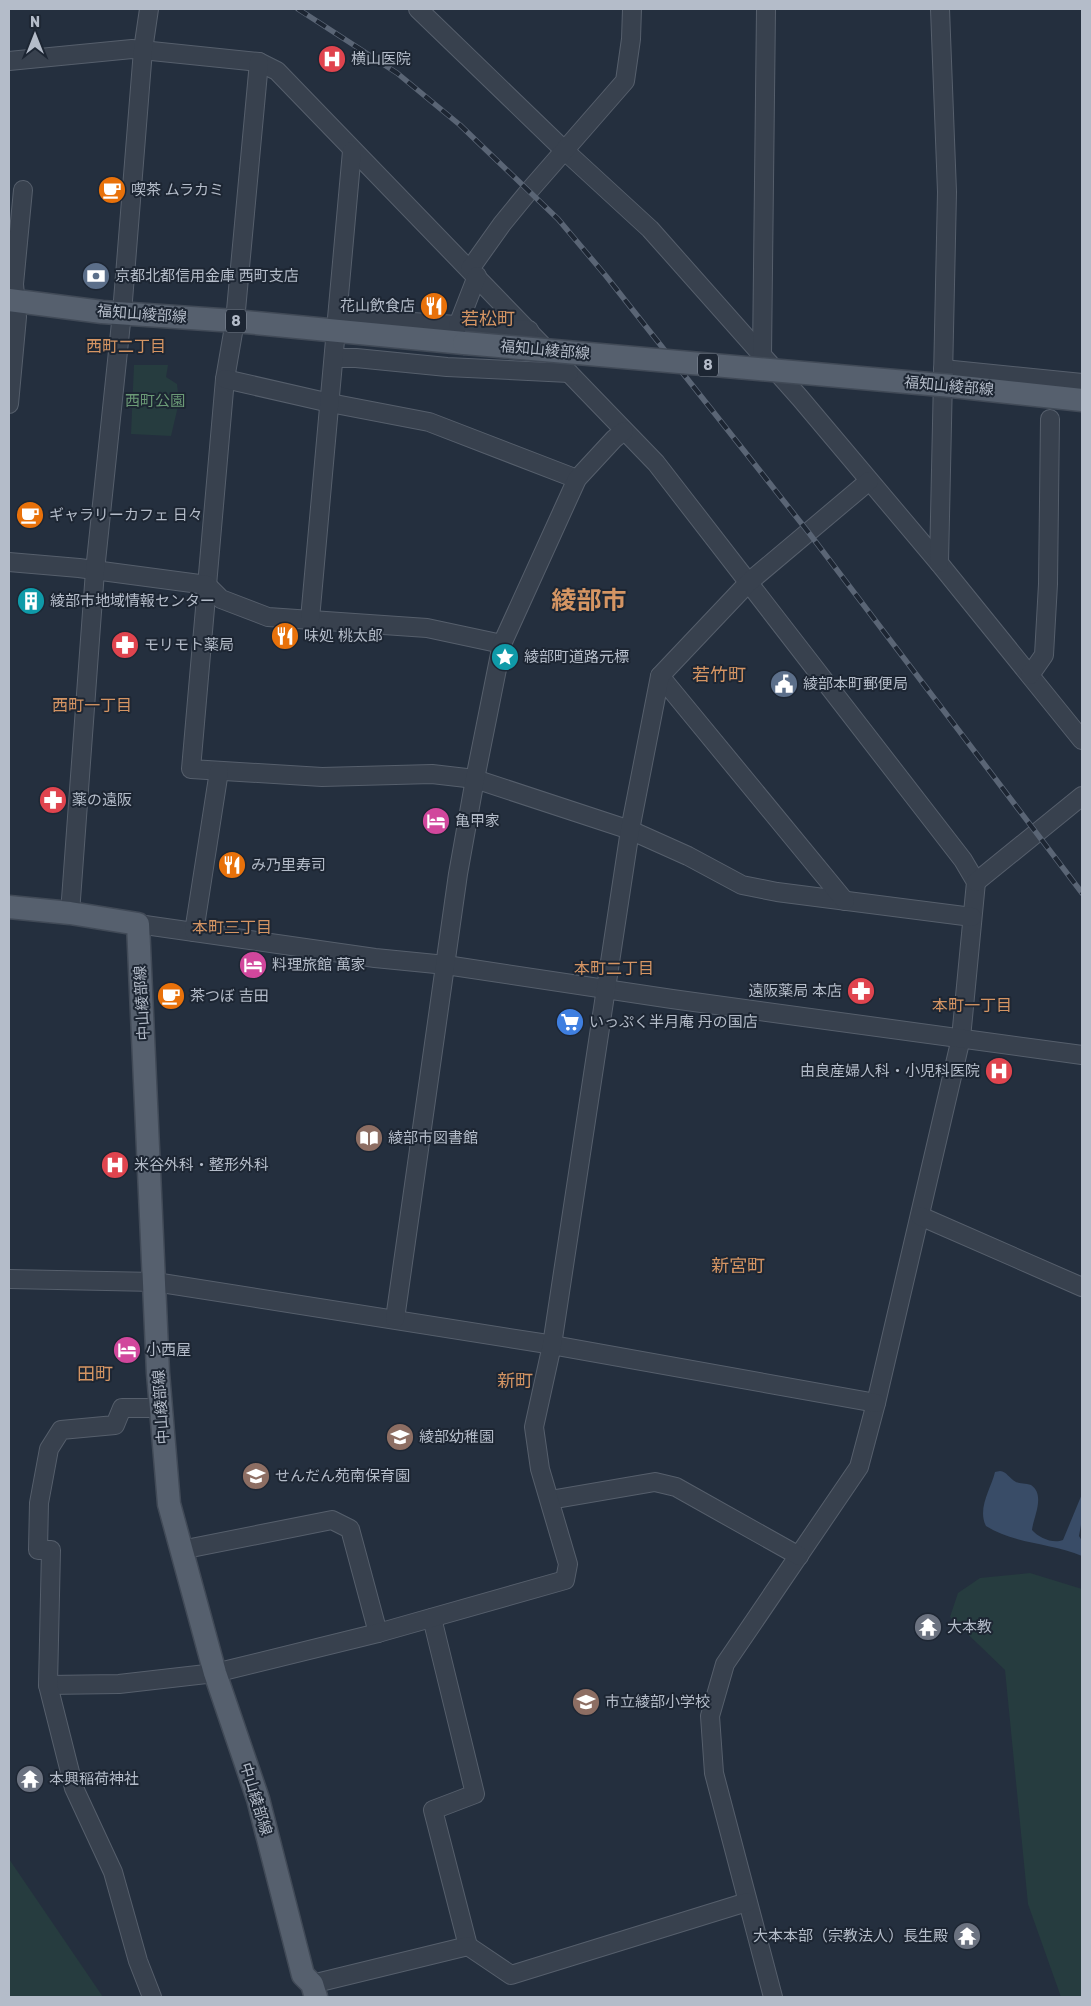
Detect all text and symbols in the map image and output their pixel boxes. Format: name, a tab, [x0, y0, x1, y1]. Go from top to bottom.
north arrow	[10, 10, 60, 60]
text: N	[30, 14, 40, 31]
hospital icon: 横山医院	[317, 44, 347, 74]
place label: 横山医院	[351, 50, 411, 68]
cafe icon: 喫茶 ムラカミ	[97, 175, 127, 205]
place label: 喫茶 ムラカミ	[131, 181, 224, 199]
bank icon: 京都北都信用金庫 西町支店	[81, 261, 111, 291]
place label: 京都北都信用金庫 西町支店	[115, 267, 299, 285]
restaurant icon: 花山飲食店	[419, 291, 449, 321]
place label: 花山飲食店	[340, 297, 415, 315]
street label: 福知山綾部線	[96, 302, 188, 326]
district label: 若松町	[461, 308, 515, 330]
road number: 8	[226, 310, 246, 332]
district label: 西町二丁目	[86, 337, 166, 356]
street label: 福知山綾部線	[499, 337, 591, 363]
road number: 8	[698, 354, 718, 376]
street label: 福知山綾部線	[903, 373, 995, 399]
park label: 西町公園	[125, 392, 185, 410]
cafe icon: ギャラリーカフェ 日々	[15, 500, 45, 530]
place label: ギャラリーカフェ 日々	[49, 506, 203, 524]
building icon: 綾部市地域情報センター	[16, 586, 46, 616]
district label: 綾部市	[551, 586, 627, 615]
place label: 綾部市地域情報センター	[50, 592, 215, 610]
restaurant icon: 味処 桃太郎	[270, 621, 300, 651]
place label: 味処 桃太郎	[304, 627, 383, 645]
pharmacy icon: モリモト薬局	[110, 630, 140, 660]
place label: モリモト薬局	[144, 636, 234, 654]
place icon: 綾部町道路元標	[490, 642, 520, 672]
place label: 綾部町道路元標	[524, 648, 629, 666]
district label: 若竹町	[692, 664, 746, 686]
public building icon: 綾部本町郵便局	[769, 669, 799, 699]
place label: 綾部本町郵便局	[803, 675, 908, 693]
district label: 西町一丁目	[52, 696, 132, 715]
pharmacy icon: 薬の遠阪	[38, 785, 68, 815]
place label: 薬の遠阪	[72, 791, 132, 809]
hotel icon: 亀甲家	[421, 806, 451, 836]
place label: 亀甲家	[455, 812, 500, 830]
restaurant icon: み乃里寿司	[217, 850, 247, 880]
place label: み乃里寿司	[251, 856, 326, 874]
district label: 本町三丁目	[192, 918, 272, 937]
hotel icon: 料理旅館 萬家	[238, 950, 268, 980]
place label: 料理旅館 萬家	[272, 956, 366, 974]
district label: 本町二丁目	[574, 959, 654, 978]
street label: 中山綾部線	[131, 965, 153, 1041]
pharmacy icon: 遠阪薬局 本店	[846, 976, 876, 1006]
cafe icon: 茶つぼ 吉田	[156, 981, 186, 1011]
place label: 遠阪薬局 本店	[748, 982, 842, 1000]
place label: 茶つぼ 吉田	[190, 987, 269, 1005]
district label: 本町一丁目	[932, 996, 1012, 1015]
supermarket icon: いっぷく半月庵 丹の国店	[555, 1007, 585, 1037]
place label: いっぷく半月庵 丹の国店	[589, 1013, 758, 1031]
hospital icon: 由良産婦人科・小児科医院	[984, 1056, 1014, 1086]
place label: 由良産婦人科・小児科医院	[800, 1062, 980, 1080]
library icon: 綾部市図書館	[354, 1123, 384, 1153]
place label: 綾部市図書館	[388, 1129, 478, 1147]
hospital icon: 米谷外科・整形外科	[100, 1150, 130, 1180]
place label: 米谷外科・整形外科	[134, 1156, 269, 1174]
district label: 新宮町	[711, 1255, 765, 1277]
hotel icon: 小西屋	[112, 1335, 142, 1365]
place label: 小西屋	[146, 1341, 191, 1359]
district label: 田町	[77, 1363, 113, 1385]
street label: 中山綾部線	[149, 1369, 173, 1445]
district label: 新町	[497, 1370, 533, 1392]
school or university icon: 綾部幼稚園	[385, 1422, 415, 1452]
place label: 綾部幼稚園	[419, 1428, 494, 1446]
school or university icon: せんだん苑南保育園	[241, 1461, 271, 1491]
place label: せんだん苑南保育園	[275, 1467, 410, 1485]
temple icon: 大本教	[913, 1612, 943, 1642]
place label: 大本教	[947, 1618, 992, 1636]
school or university icon: 市立綾部小学校	[571, 1687, 601, 1717]
place label: 市立綾部小学校	[605, 1693, 710, 1711]
street label: 中山綾部線	[236, 1760, 276, 1838]
temple icon: 本興稲荷神社	[15, 1764, 45, 1794]
place label: 本興稲荷神社	[49, 1770, 139, 1788]
temple icon: 大本本部（宗教法人）長生殿	[952, 1921, 982, 1951]
place label: 大本本部（宗教法人）長生殿	[753, 1927, 948, 1945]

